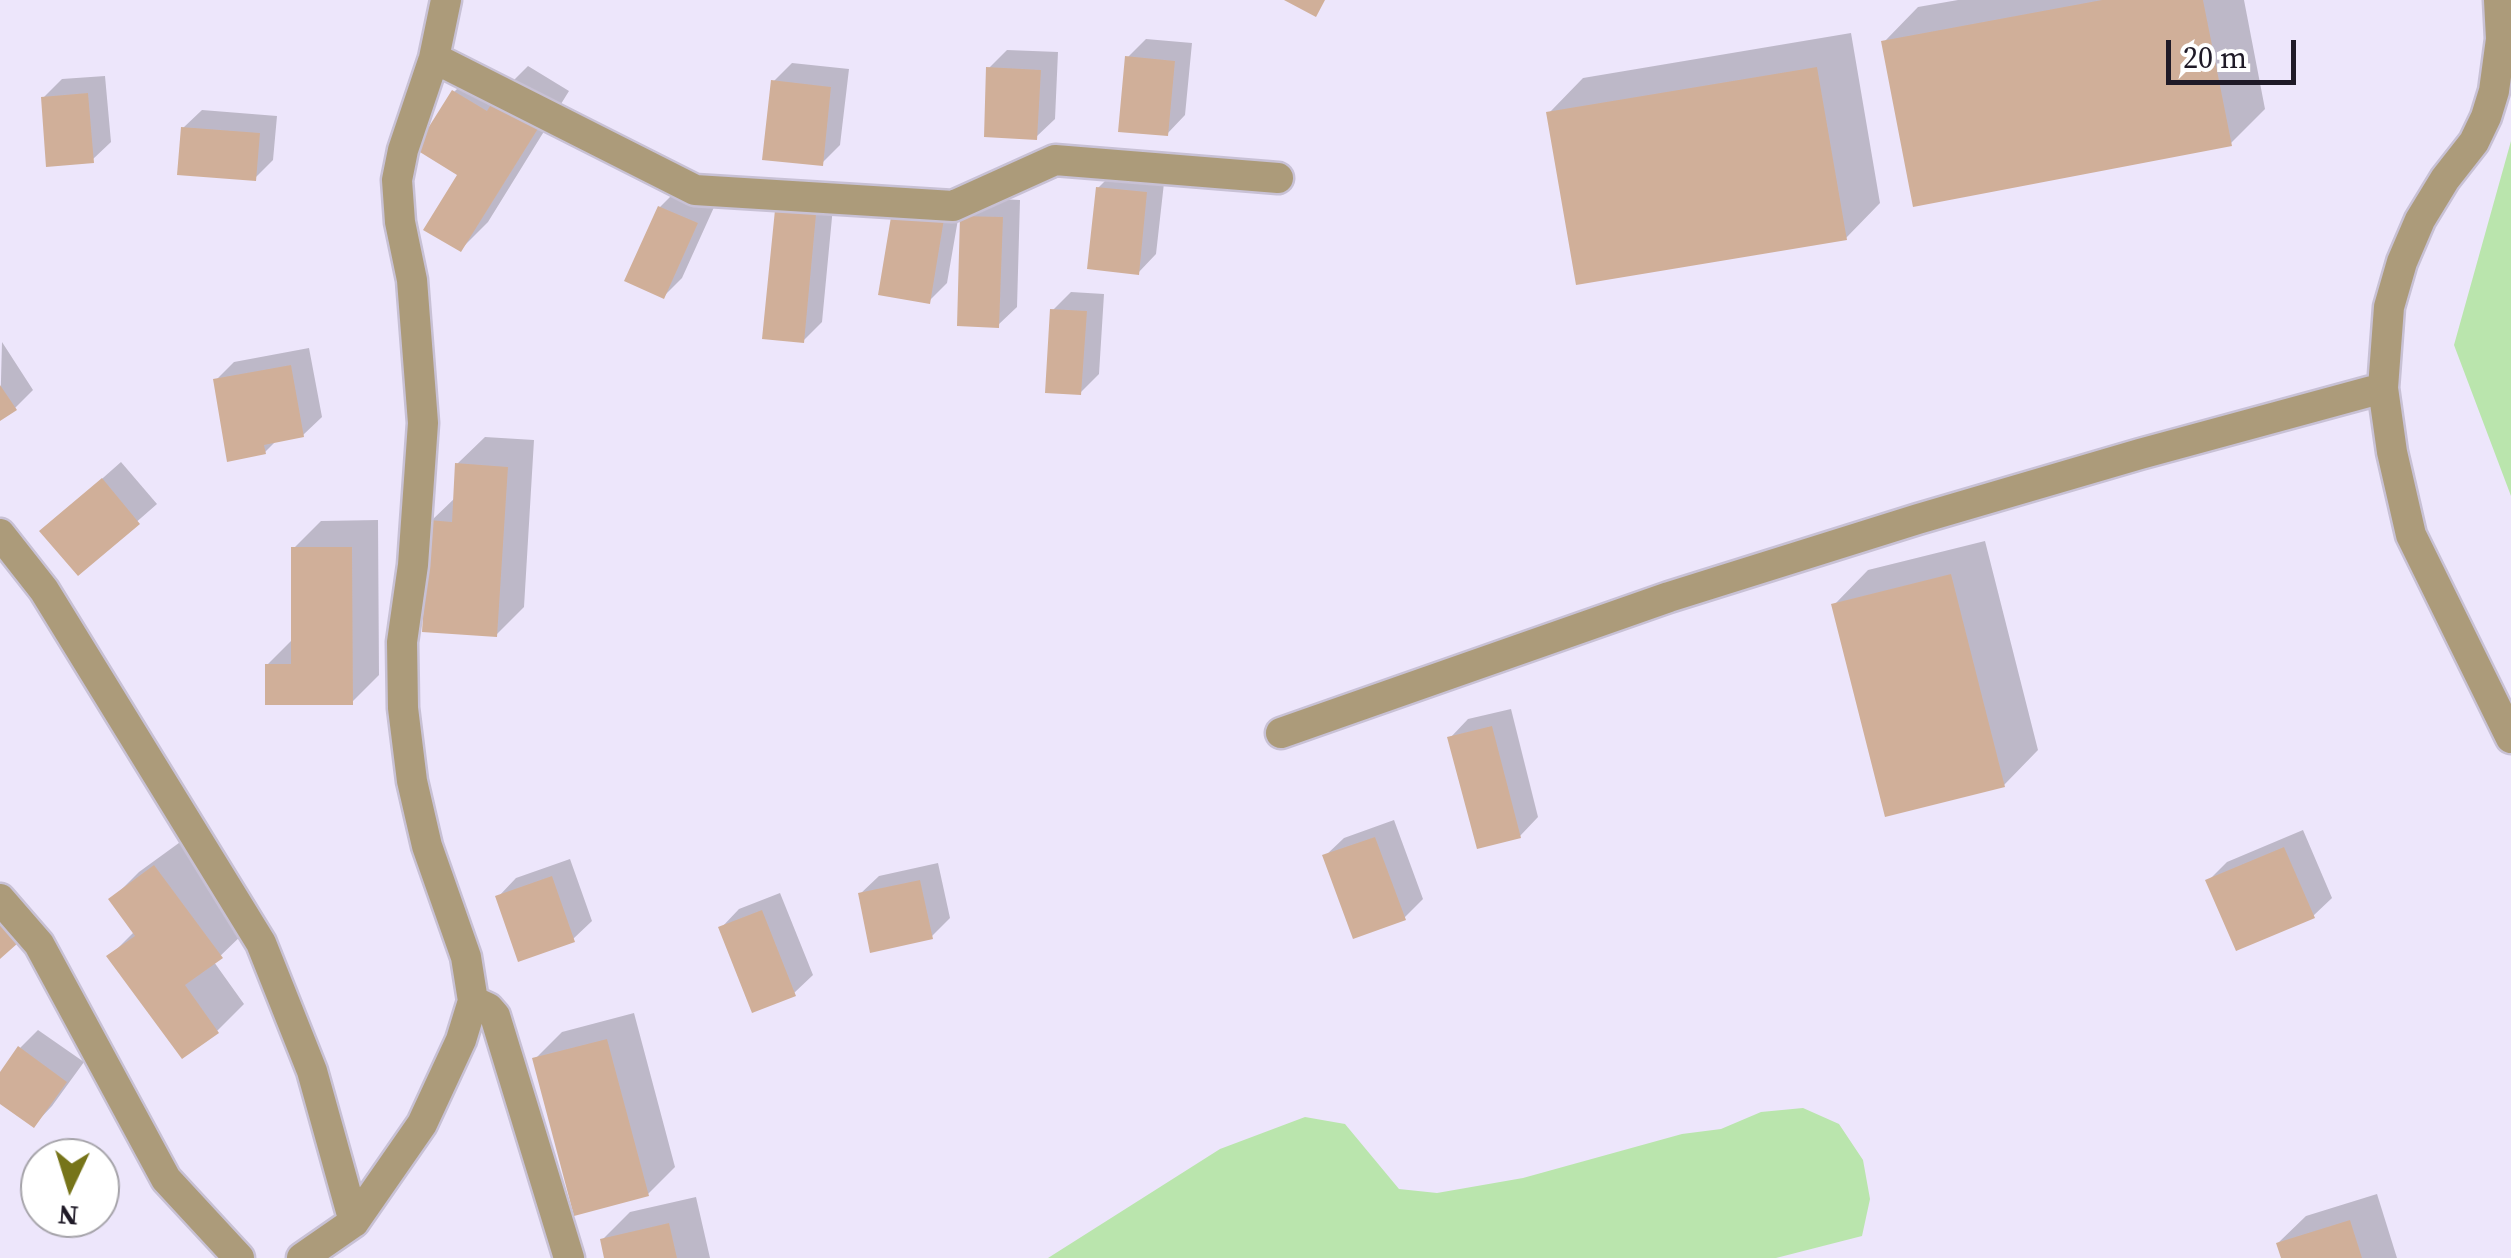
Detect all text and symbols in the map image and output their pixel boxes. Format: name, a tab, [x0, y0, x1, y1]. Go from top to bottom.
scale bar	[2171, 20, 2301, 82]
text: 20 m	[2183, 37, 2247, 78]
north arrow	[20, 1138, 120, 1238]
text: N	[57, 1196, 80, 1236]

